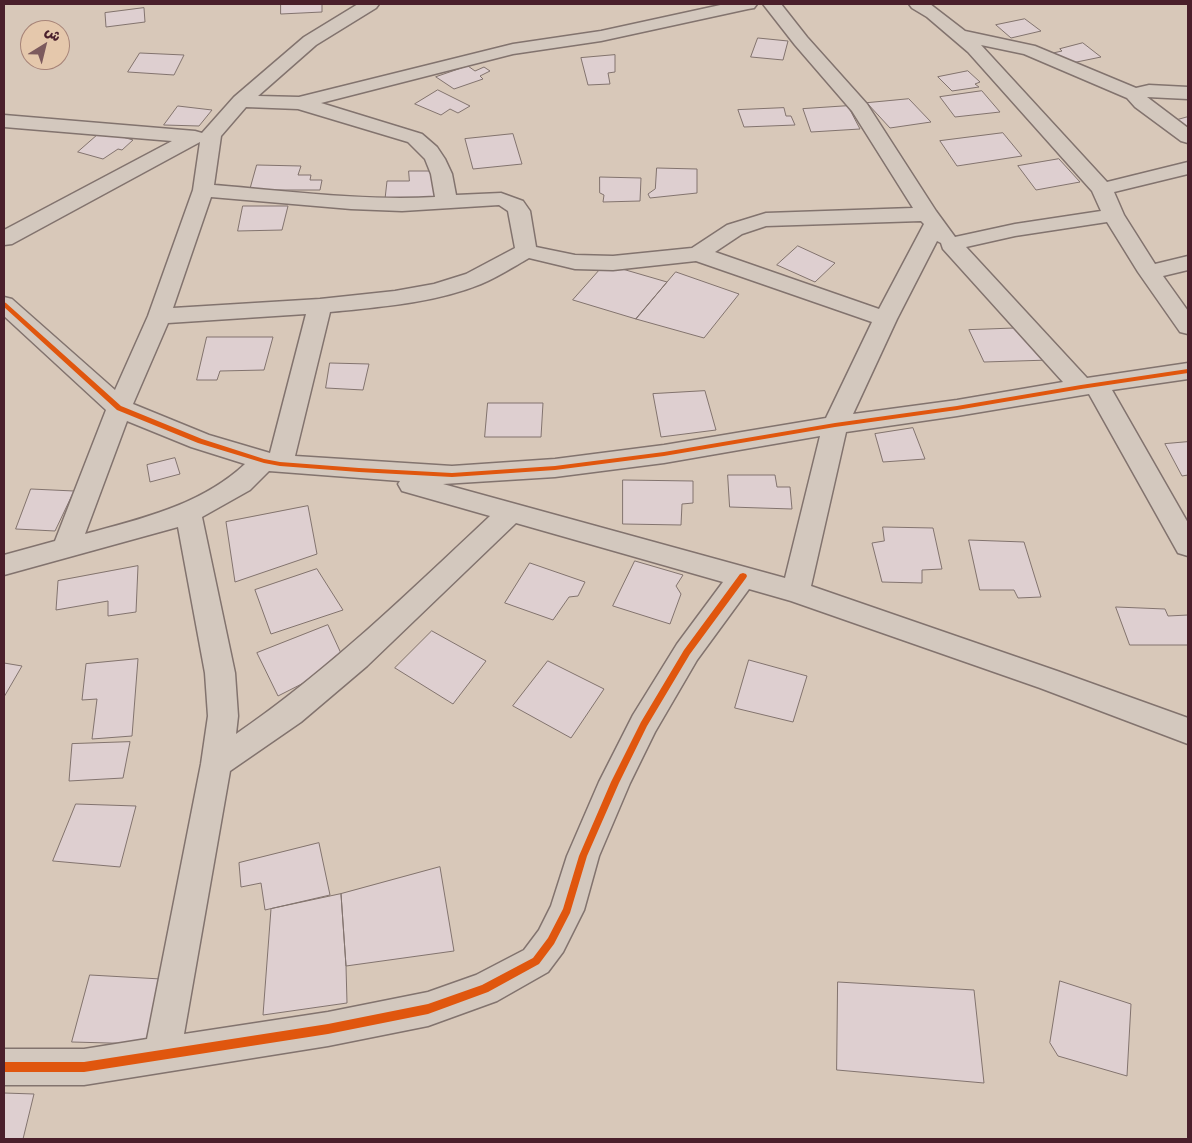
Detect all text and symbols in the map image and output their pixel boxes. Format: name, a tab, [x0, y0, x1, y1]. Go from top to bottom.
north arrow	[20, 20, 70, 70]
text: ش	[42, 21, 65, 45]

